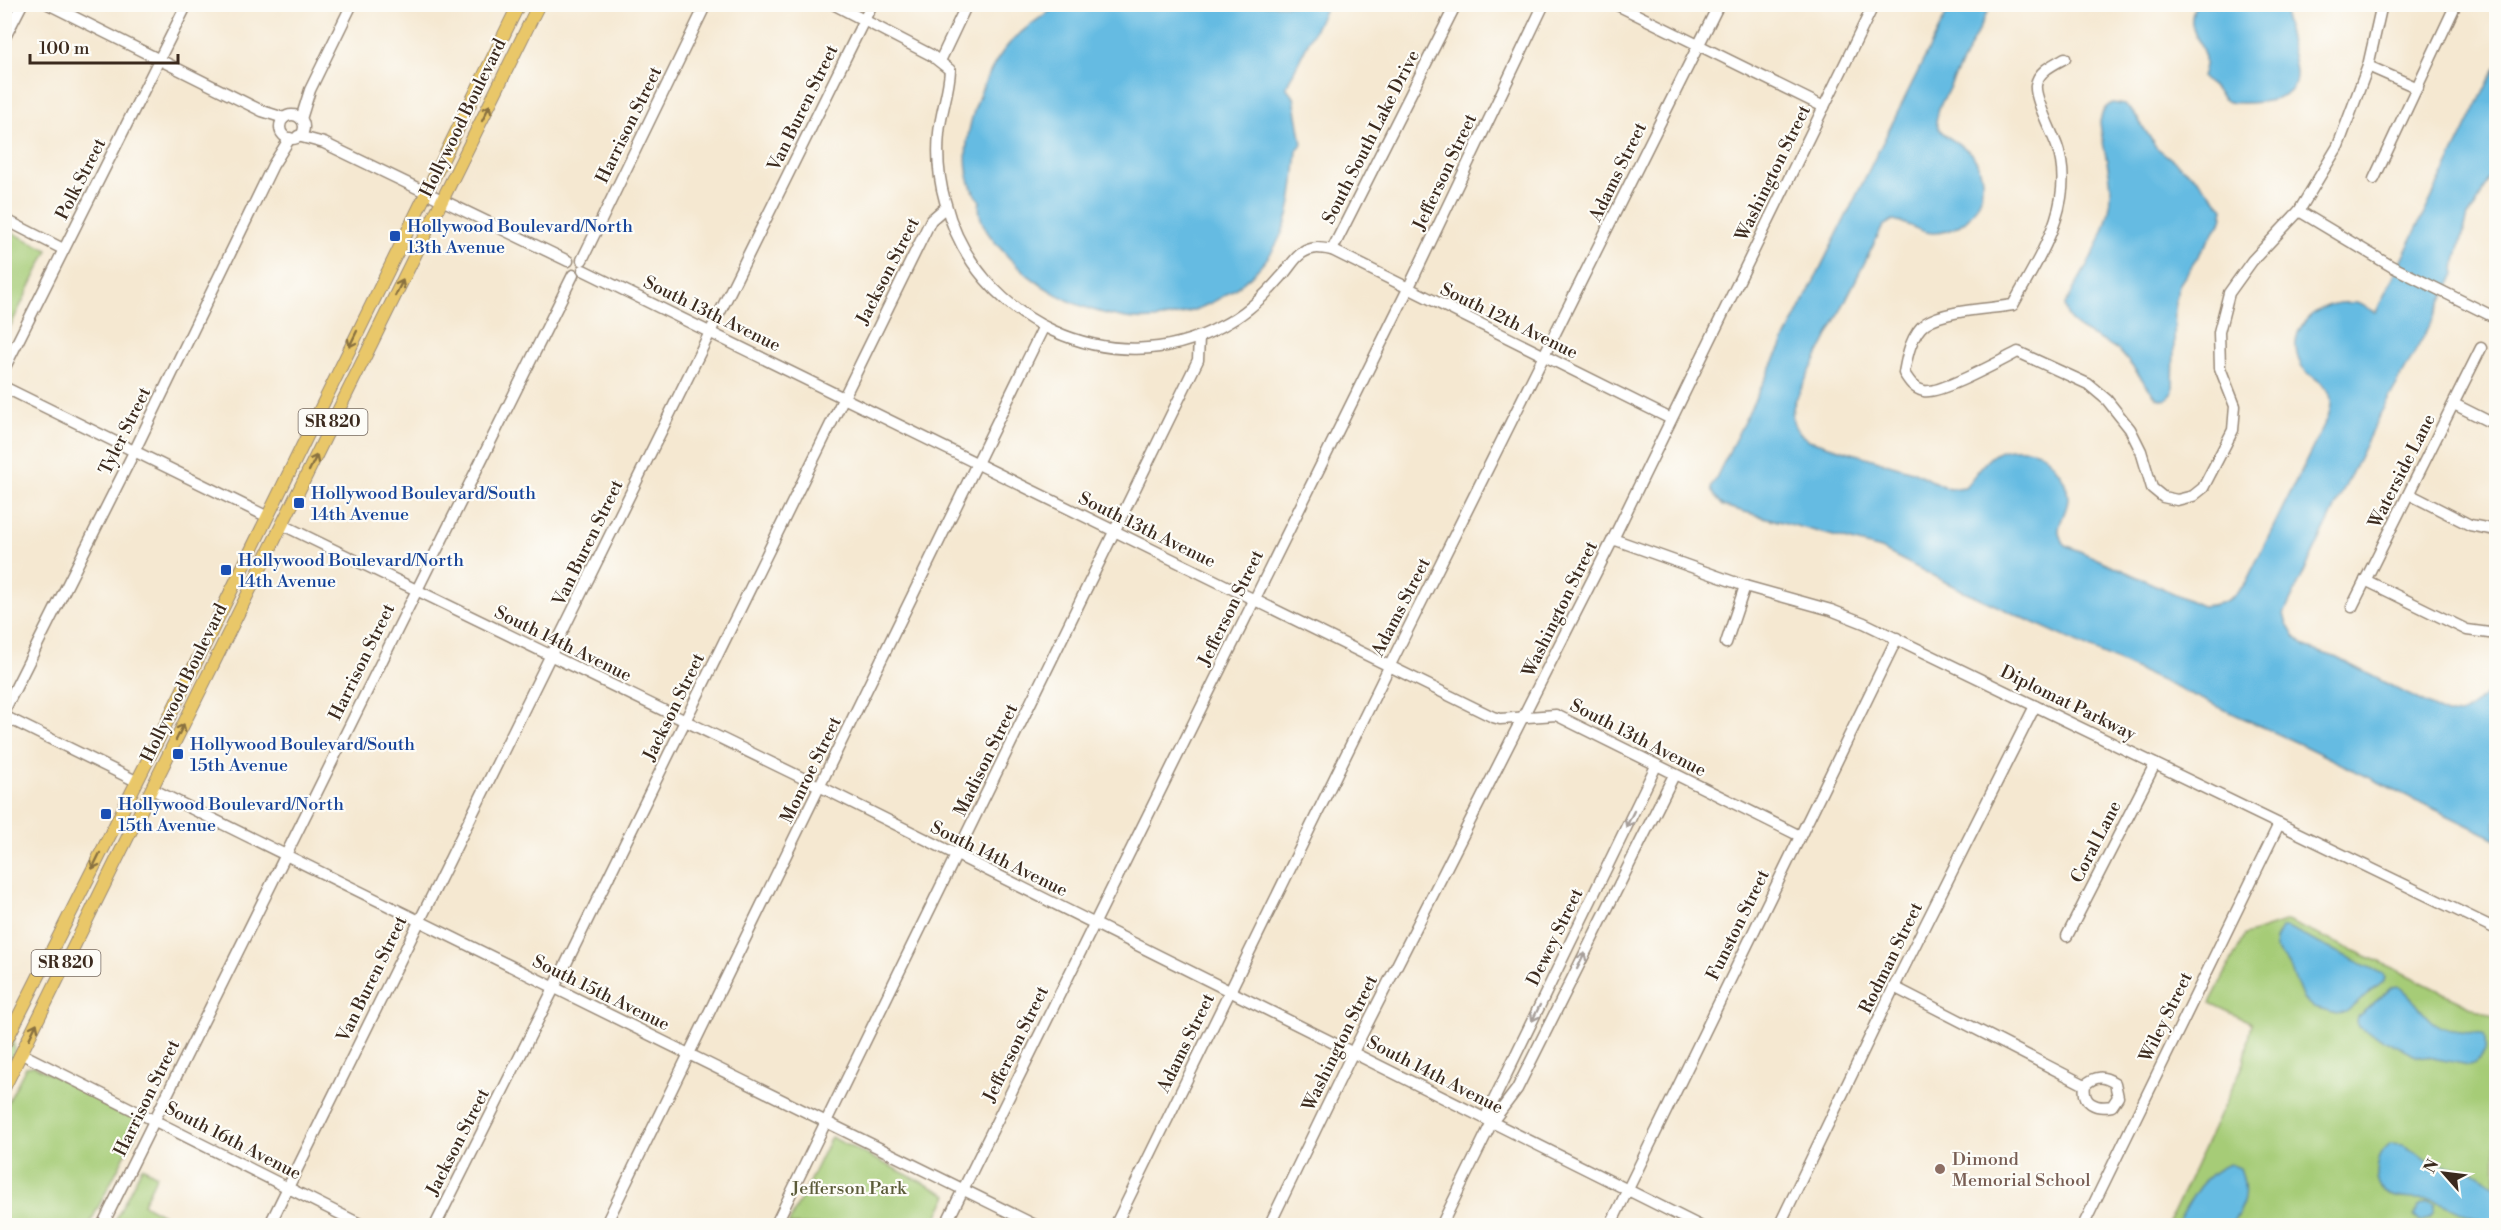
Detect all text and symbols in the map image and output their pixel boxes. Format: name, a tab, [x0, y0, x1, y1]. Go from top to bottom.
scale bar	[30, 27, 178, 65]
street label: Hollywood Boulevard	[415, 34, 512, 201]
text: 100 m	[39, 37, 90, 60]
street label: Van Buren Street	[762, 40, 844, 176]
street label: South South Lake Drive	[1317, 46, 1425, 228]
street label: Harrison Street	[591, 62, 667, 187]
street label: Washington Street	[1730, 101, 1816, 246]
one-way arrow	[480, 104, 492, 122]
street label: Jefferson Street	[1407, 109, 1482, 235]
street label: Adams Street	[1584, 118, 1652, 226]
street label: Polk Street	[51, 134, 112, 224]
street label: Jackson Street	[851, 213, 925, 329]
place label: Hollywood Boulevard/North 13th Avenue	[407, 215, 633, 259]
marker: Hollywood Boulevard/North 13th Avenue	[388, 229, 402, 243]
street label: South 13th Avenue	[640, 271, 784, 357]
street label: South 12th Avenue	[1436, 278, 1582, 364]
one-way arrow	[394, 279, 406, 297]
one-way arrow	[347, 329, 359, 347]
street label: Tyler Street	[94, 383, 156, 479]
road number: SR 820	[298, 409, 368, 435]
street label: Waterside Lane	[2363, 410, 2441, 533]
one-way arrow	[308, 454, 319, 472]
street label: Van Buren Street	[547, 475, 629, 611]
place label: Hollywood Boulevard/South 14th Avenue	[311, 482, 536, 526]
street label: South 13th Avenue	[1075, 487, 1219, 573]
marker: Hollywood Boulevard/South 14th Avenue	[292, 496, 306, 510]
street label: Washington Street	[1517, 537, 1603, 682]
street label: Jefferson Street	[1193, 546, 1269, 671]
place label: Hollywood Boulevard/North 14th Avenue	[238, 549, 464, 593]
street label: Adams Street	[1366, 553, 1436, 661]
marker: Hollywood Boulevard/North 14th Avenue	[219, 563, 233, 577]
street label: Hollywood Boulevard	[136, 599, 233, 766]
street label: Harrison Street	[324, 599, 400, 724]
street label: South 14th Avenue	[491, 601, 635, 687]
street label: Jackson Street	[638, 649, 710, 766]
street label: Diplomat Parkway	[1996, 660, 2140, 746]
street label: South 13th Avenue	[1566, 694, 1710, 782]
street label: Madison Street	[949, 699, 1023, 820]
street label: Monroe Street	[775, 712, 847, 827]
one-way arrow	[175, 723, 187, 741]
place label: Hollywood Boulevard/South 15th Avenue	[190, 733, 415, 777]
marker: Hollywood Boulevard/South 15th Avenue	[171, 747, 185, 761]
place label: Hollywood Boulevard/North 15th Avenue	[118, 793, 344, 837]
street label: Coral Lane	[2066, 797, 2126, 887]
marker: Hollywood Boulevard/North 15th Avenue	[99, 807, 113, 821]
one-way arrow	[1624, 809, 1636, 827]
street label: South 14th Avenue	[927, 816, 1071, 902]
one-way arrow	[90, 851, 101, 869]
street label: Funston Street	[1701, 865, 1775, 984]
street label: Dewey Street	[1521, 884, 1589, 990]
street label: Rodman Street	[1854, 898, 1928, 1017]
street label: Van Buren Street	[331, 911, 413, 1047]
road number: SR 820	[32, 950, 100, 976]
street label: South 15th Avenue	[529, 950, 673, 1036]
one-way arrow	[1576, 953, 1587, 971]
street label: Wiley Street	[2134, 968, 2198, 1067]
street label: Washington Street	[1297, 971, 1383, 1116]
street label: Jefferson Street	[978, 982, 1054, 1107]
street label: Adams Street	[1152, 989, 1220, 1097]
one-way arrow	[1530, 1004, 1541, 1022]
one-way arrow	[28, 1022, 39, 1040]
street label: South 14th Avenue	[1363, 1031, 1507, 1119]
street label: Harrison Street	[109, 1035, 185, 1160]
street label: Jackson Street	[421, 1084, 495, 1200]
street label: South 16th Avenue	[161, 1097, 305, 1185]
north arrow	[2414, 1143, 2474, 1203]
place label: Dimond Memorial School	[1952, 1148, 2091, 1192]
text: N	[2420, 1156, 2444, 1177]
marker: Dimond Memorial School	[1933, 1162, 1947, 1176]
park label: Jefferson Park	[791, 1177, 908, 1200]

